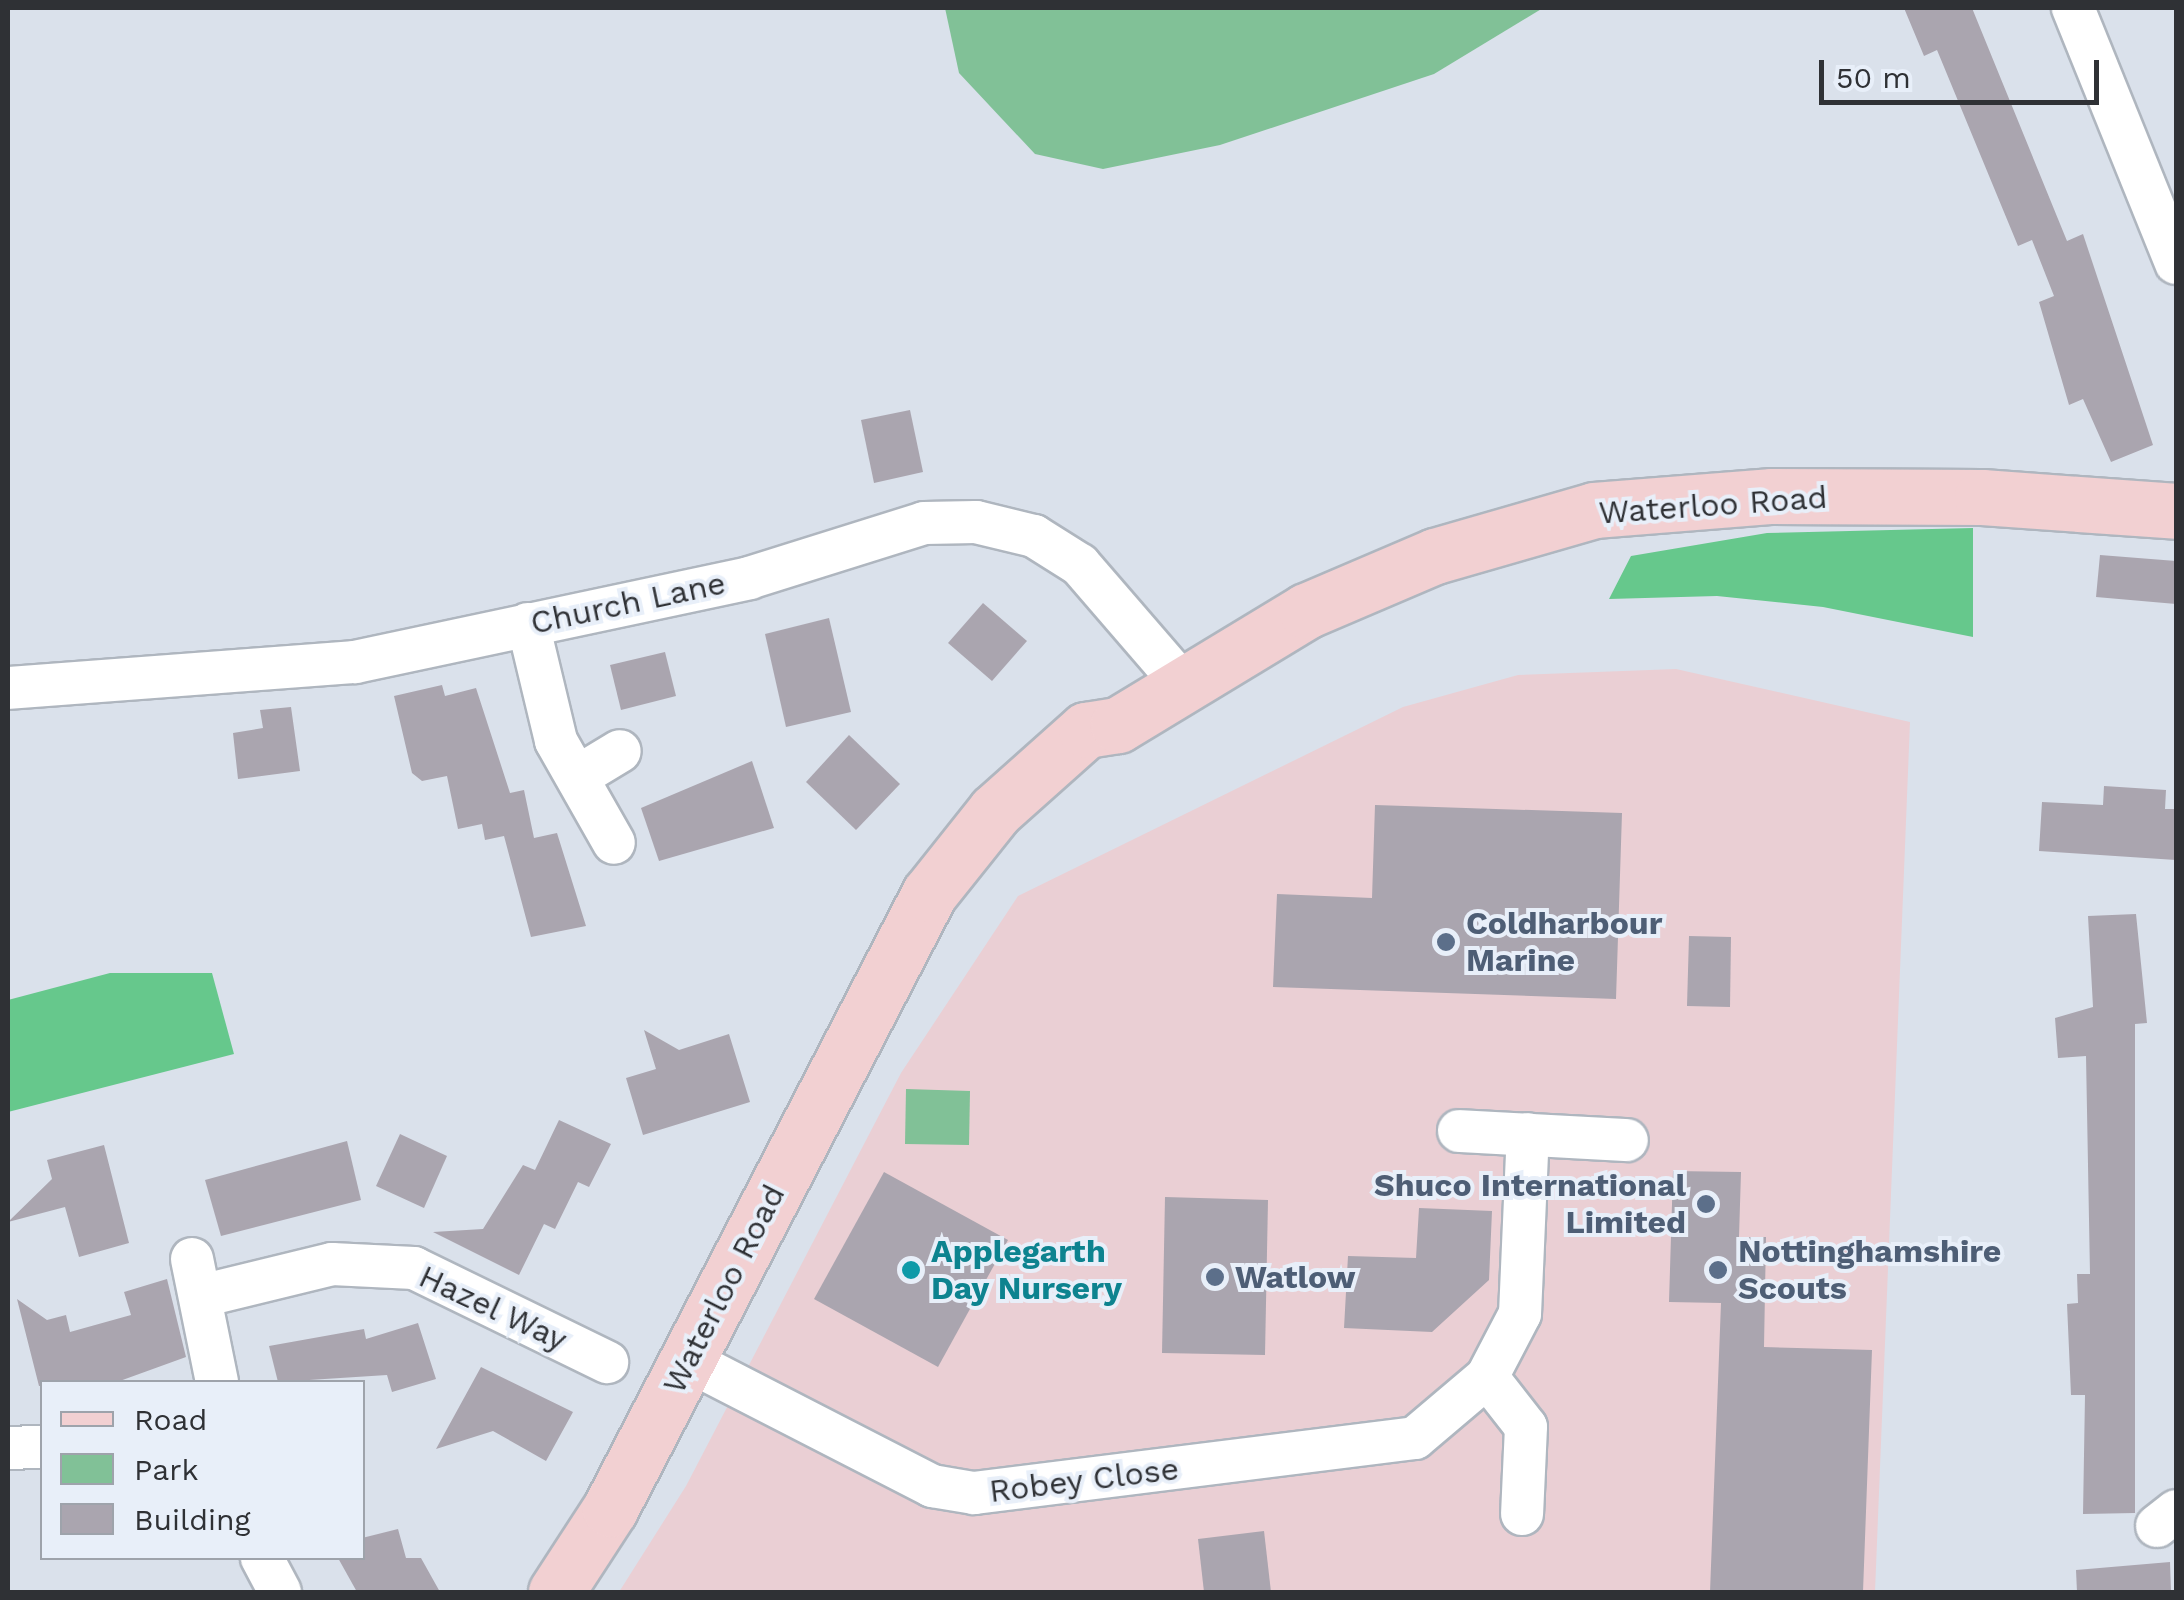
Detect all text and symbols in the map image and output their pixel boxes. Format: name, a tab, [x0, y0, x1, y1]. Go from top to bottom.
scale bar	[1824, 40, 2104, 102]
text: 50 m	[1836, 60, 1911, 95]
street label: Waterloo Road	[1597, 478, 1829, 532]
street label: Church Lane	[527, 564, 729, 642]
place label: Coldharbour Marine	[1466, 905, 1662, 980]
marker: Coldharbour Marine	[1435, 931, 1457, 953]
place label: Shuco International Limited	[1374, 1167, 1686, 1242]
street label: Waterloo Road	[655, 1178, 793, 1400]
marker: Shuco International Limited	[1695, 1193, 1717, 1215]
place label: Applegarth Day Nursery	[931, 1233, 1123, 1308]
place label: Nottinghamshire Scouts	[1738, 1233, 2001, 1308]
street label: Hazel Way	[412, 1257, 574, 1359]
place label: Watlow	[1235, 1258, 1356, 1296]
marker: Applegarth Day Nursery	[900, 1259, 922, 1281]
marker: Nottinghamshire Scouts	[1707, 1259, 1729, 1281]
marker: Watlow	[1204, 1266, 1226, 1288]
legend	[40, 1380, 365, 1560]
text: Road	[134, 1402, 207, 1437]
street label: Robey Close	[987, 1449, 1181, 1511]
text: Park	[134, 1452, 199, 1487]
text: Building	[134, 1502, 251, 1537]

